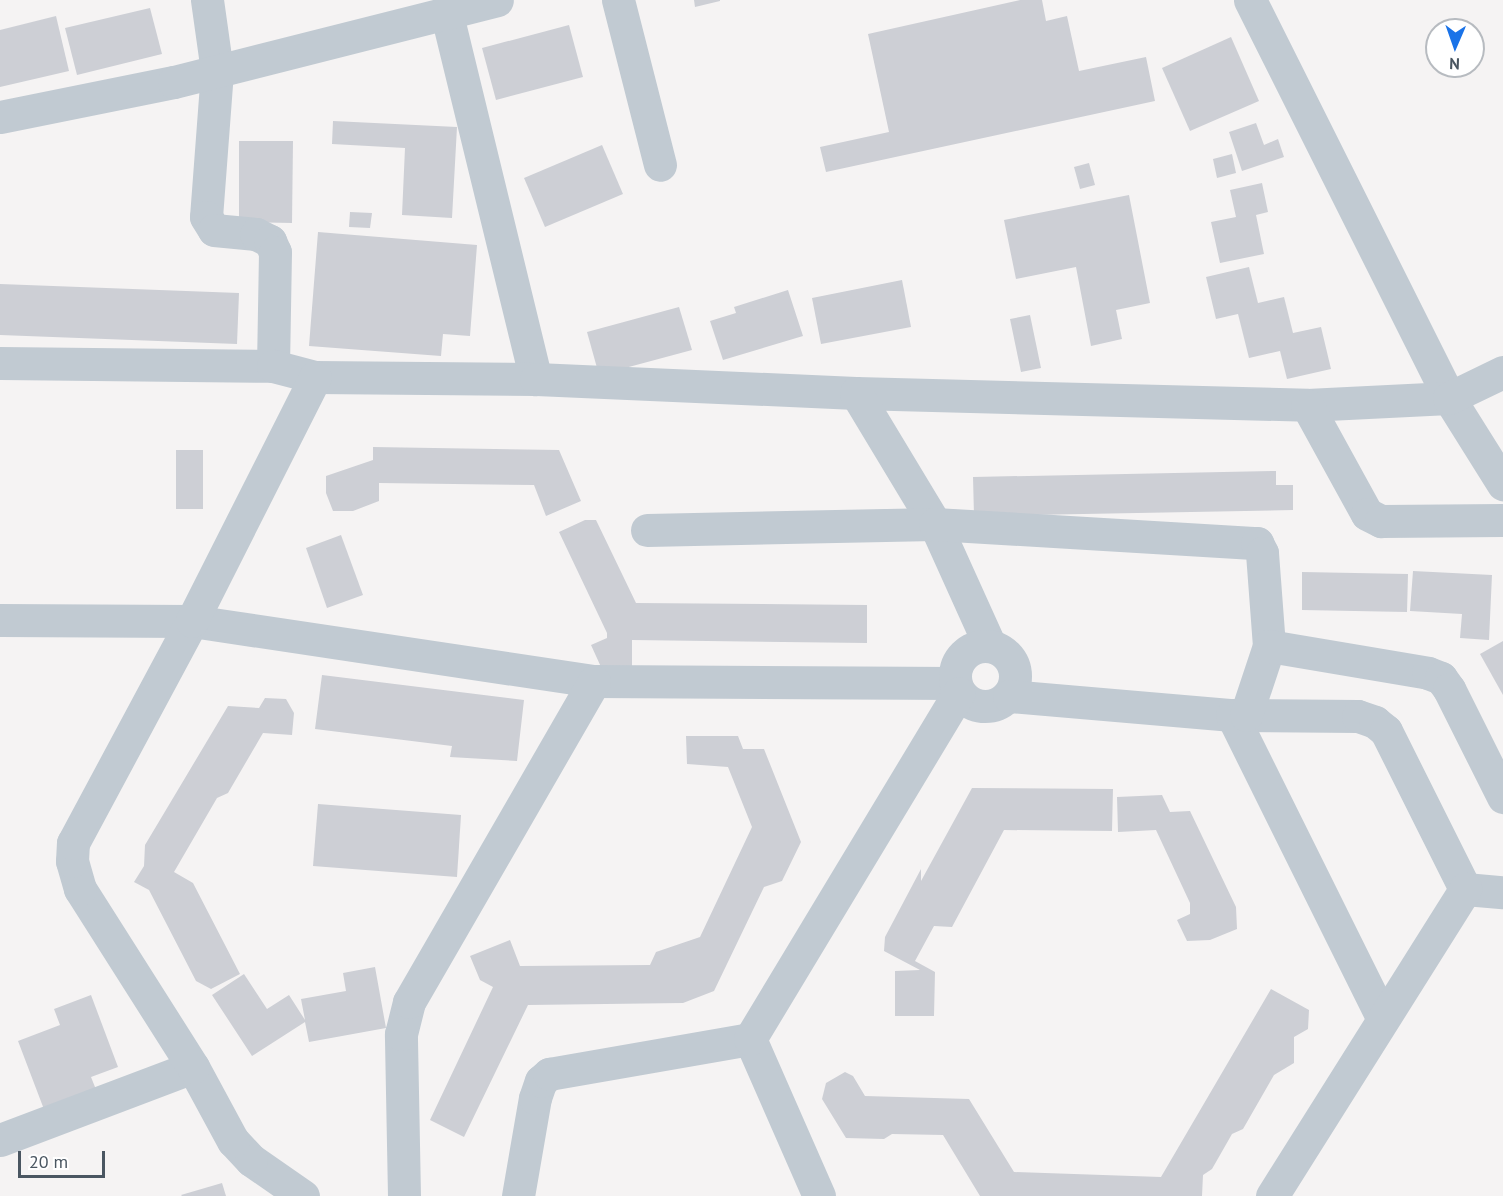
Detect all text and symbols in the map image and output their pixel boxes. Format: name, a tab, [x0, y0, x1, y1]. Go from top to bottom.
north arrow	[1425, 18, 1485, 78]
text: N	[1449, 54, 1460, 74]
scale bar	[21, 1139, 108, 1177]
text: 20 m	[29, 1150, 68, 1173]

